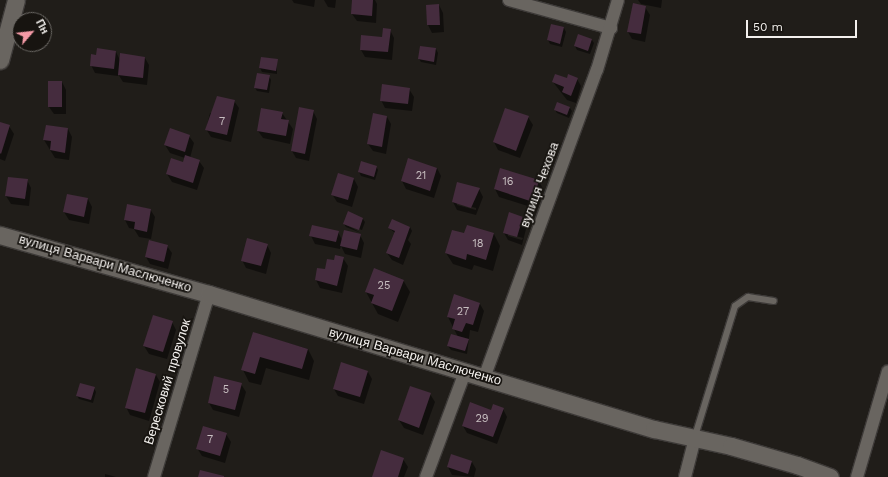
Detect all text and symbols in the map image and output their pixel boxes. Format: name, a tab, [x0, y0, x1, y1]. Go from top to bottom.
north arrow	[12, 12, 52, 52]
scale bar	[748, 12, 859, 38]
text: Пн	[33, 17, 51, 36]
text: 50 m	[753, 20, 783, 34]
house number: 7	[219, 115, 225, 129]
street label: вулиця Чехова	[517, 140, 563, 230]
house number: 21	[416, 169, 426, 183]
house number: 16	[503, 175, 513, 189]
street label: вулиця Варвари Маслюченко	[17, 232, 193, 296]
house number: 18	[472, 237, 484, 251]
house number: 25	[378, 279, 390, 293]
house number: 27	[457, 305, 469, 319]
street label: Вересковий провулок	[141, 317, 195, 447]
street label: вулиця Варвари Маслюченко	[327, 325, 503, 389]
house number: 5	[223, 383, 229, 397]
house number: 29	[475, 412, 489, 426]
house number: 7	[207, 433, 213, 447]

